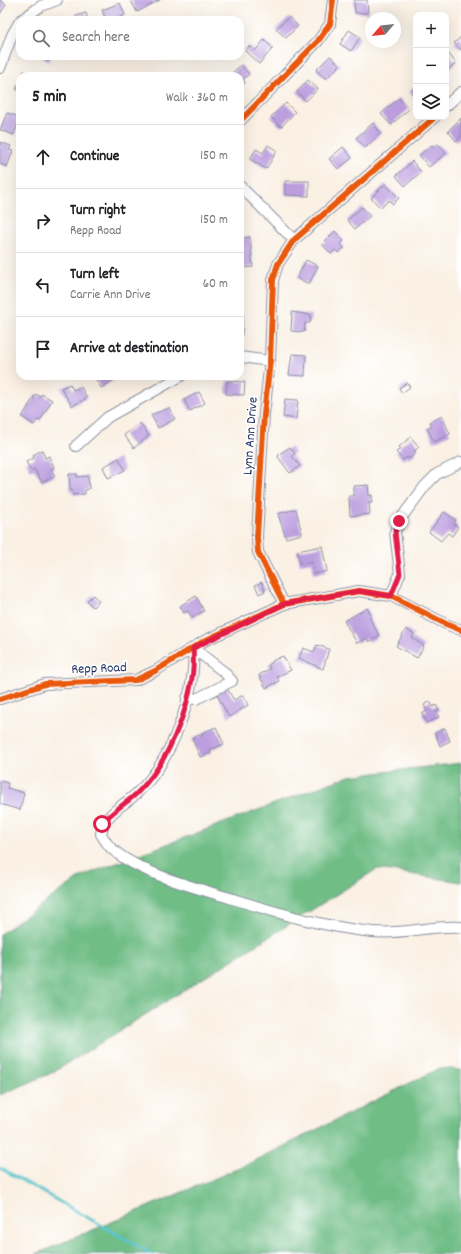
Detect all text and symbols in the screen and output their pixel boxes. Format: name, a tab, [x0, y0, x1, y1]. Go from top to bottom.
north arrow	[365, 12, 401, 48]
map controls	[413, 12, 449, 120]
button: +	[413, 12, 449, 48]
search box	[16, 16, 244, 60]
icon: search	[30, 27, 52, 49]
text: Search here	[62, 27, 130, 49]
button: −	[413, 48, 449, 84]
button: layers	[413, 84, 449, 120]
text: 5 min	[32, 86, 66, 110]
text: Walk · 360 m	[166, 89, 228, 108]
icon: ahead	[32, 146, 54, 168]
text: Continue	[70, 146, 119, 168]
text: 150 m	[200, 147, 228, 166]
text: Turn right	[70, 200, 126, 222]
icon: right	[32, 210, 54, 232]
text: 150 m	[200, 211, 228, 230]
text: Repp Road	[70, 222, 121, 241]
text: Turn left	[70, 264, 119, 286]
icon: left	[32, 274, 54, 296]
text: 60 m	[203, 275, 228, 294]
text: Carrie Ann Drive	[70, 286, 150, 305]
icon: arrive	[32, 338, 54, 360]
text: Arrive at destination	[70, 338, 188, 360]
street label: Lynn Ann Drive	[238, 396, 264, 476]
route end	[390, 512, 408, 530]
street label: Repp Road	[71, 658, 127, 680]
route start	[93, 815, 111, 833]

